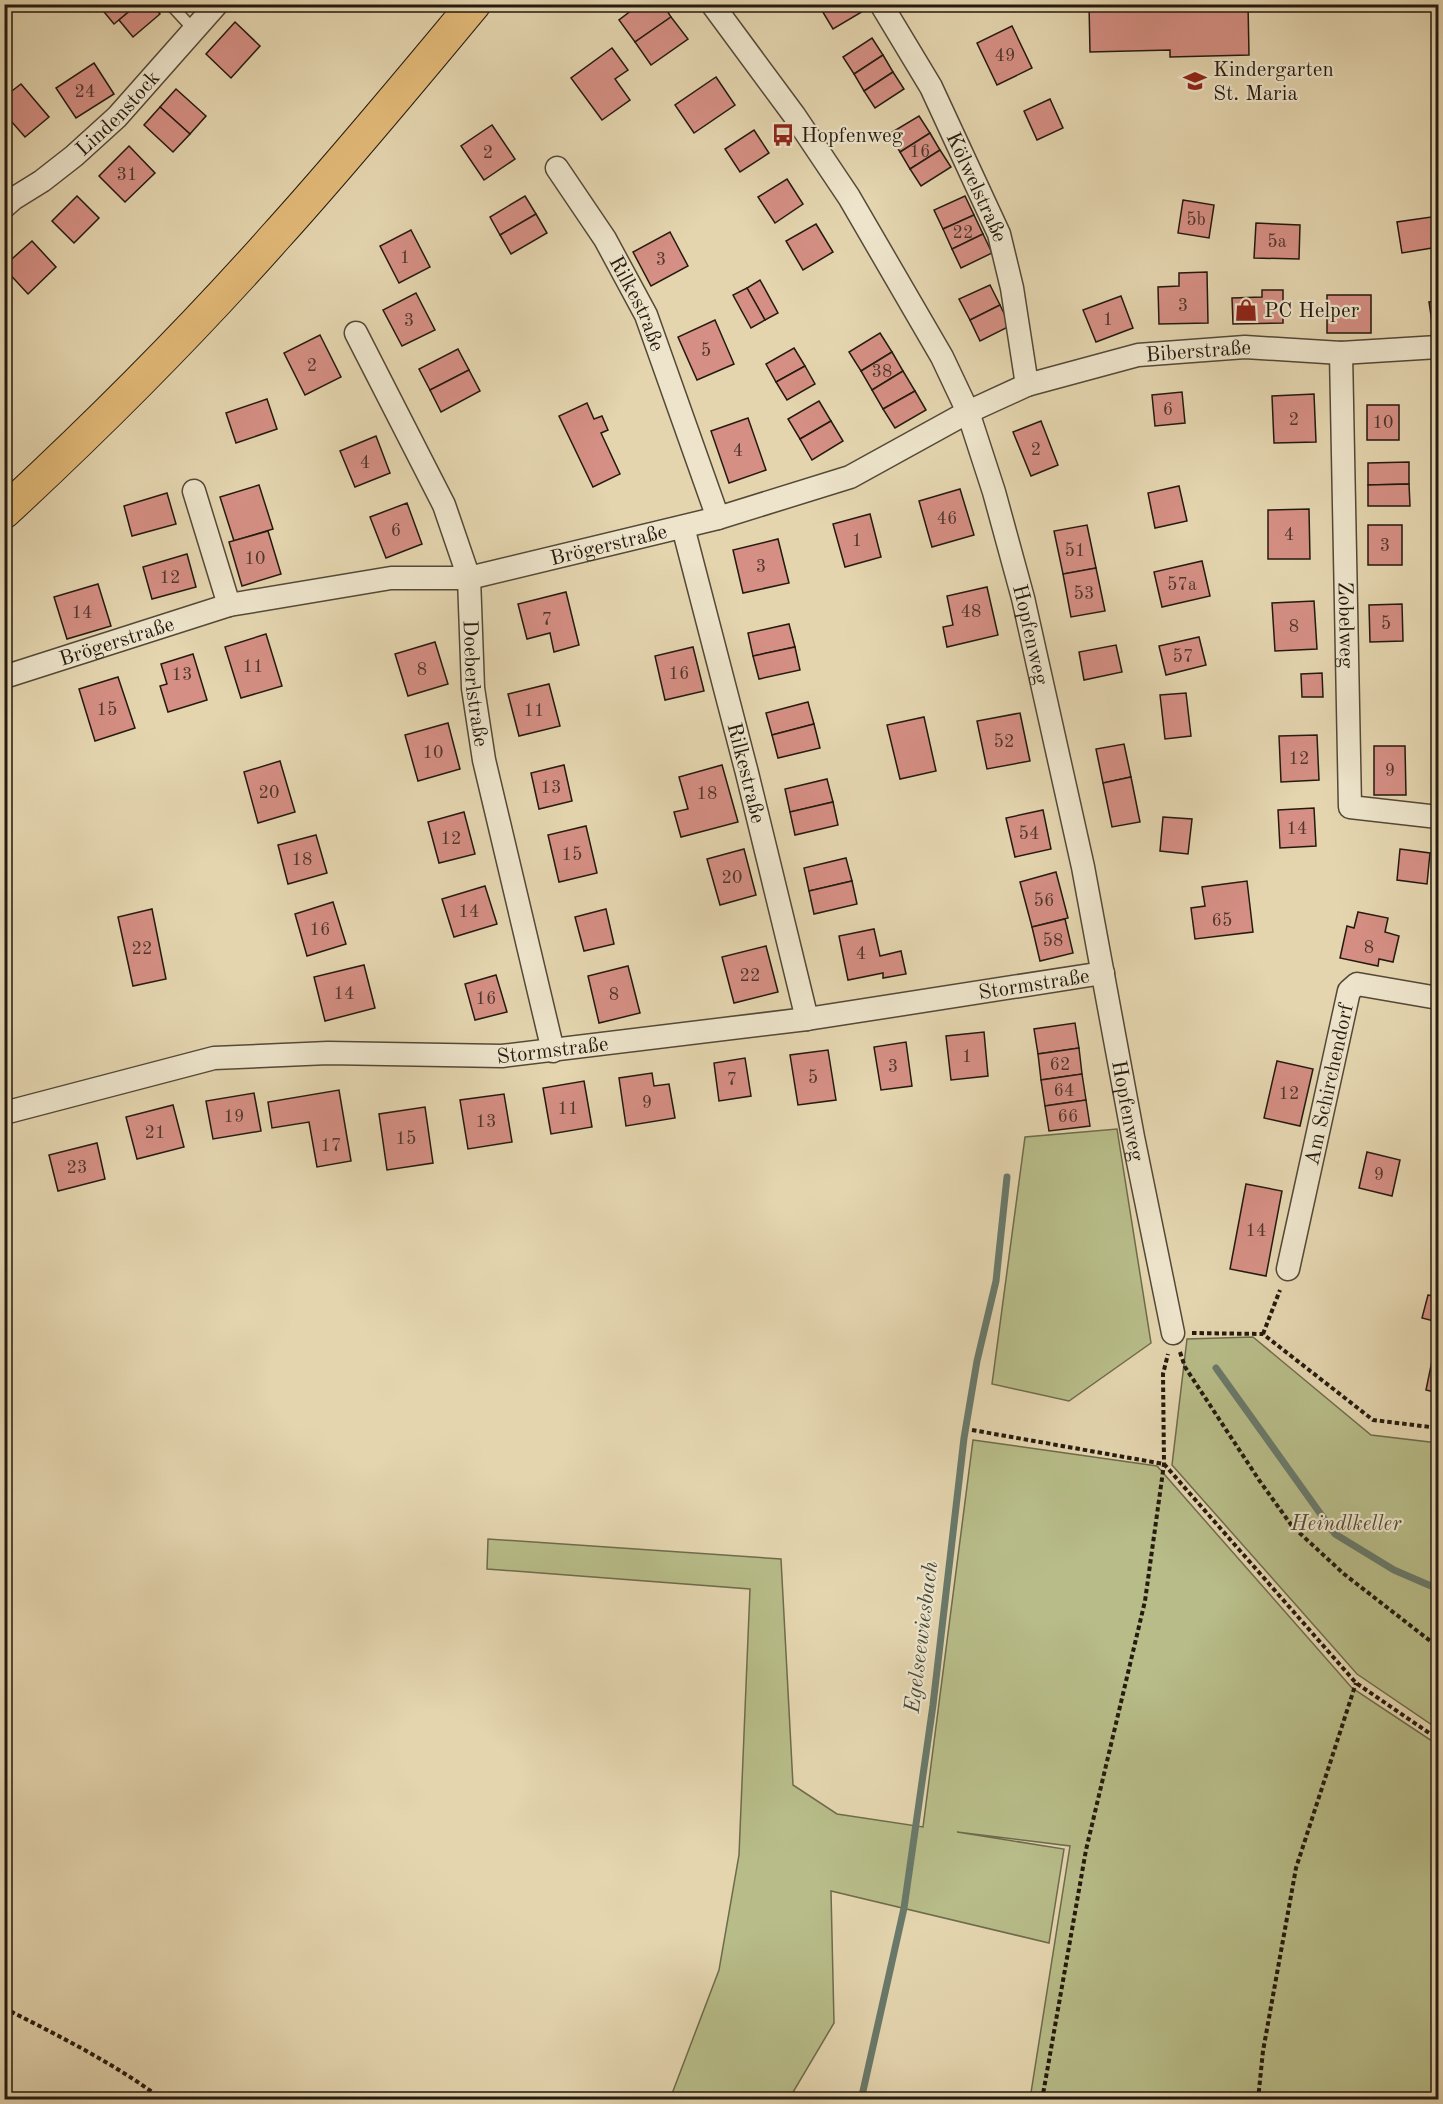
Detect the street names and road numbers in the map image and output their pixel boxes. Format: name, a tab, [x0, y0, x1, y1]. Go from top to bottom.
street label: Lindenstock	[73, 67, 165, 161]
street label: Kölwelstraße	[941, 129, 1010, 244]
street label: Rilkestraße	[604, 253, 667, 354]
street label: Biberstraße	[1145, 338, 1252, 366]
street label: Brögerstraße	[548, 522, 669, 570]
street label: Hopfenweg	[1008, 582, 1051, 688]
street label: Zobelweg	[1334, 582, 1356, 669]
street label: Brögerstraße	[57, 614, 177, 671]
street label: Doeberlstraße	[459, 620, 491, 748]
street label: Rilkestraße	[722, 721, 768, 826]
street label: Stormstraße	[977, 966, 1091, 1004]
street label: Am Schirchendorf	[1302, 1001, 1358, 1168]
street label: Stormstraße	[496, 1034, 610, 1069]
street label: Hopfenweg	[1107, 1059, 1147, 1164]

